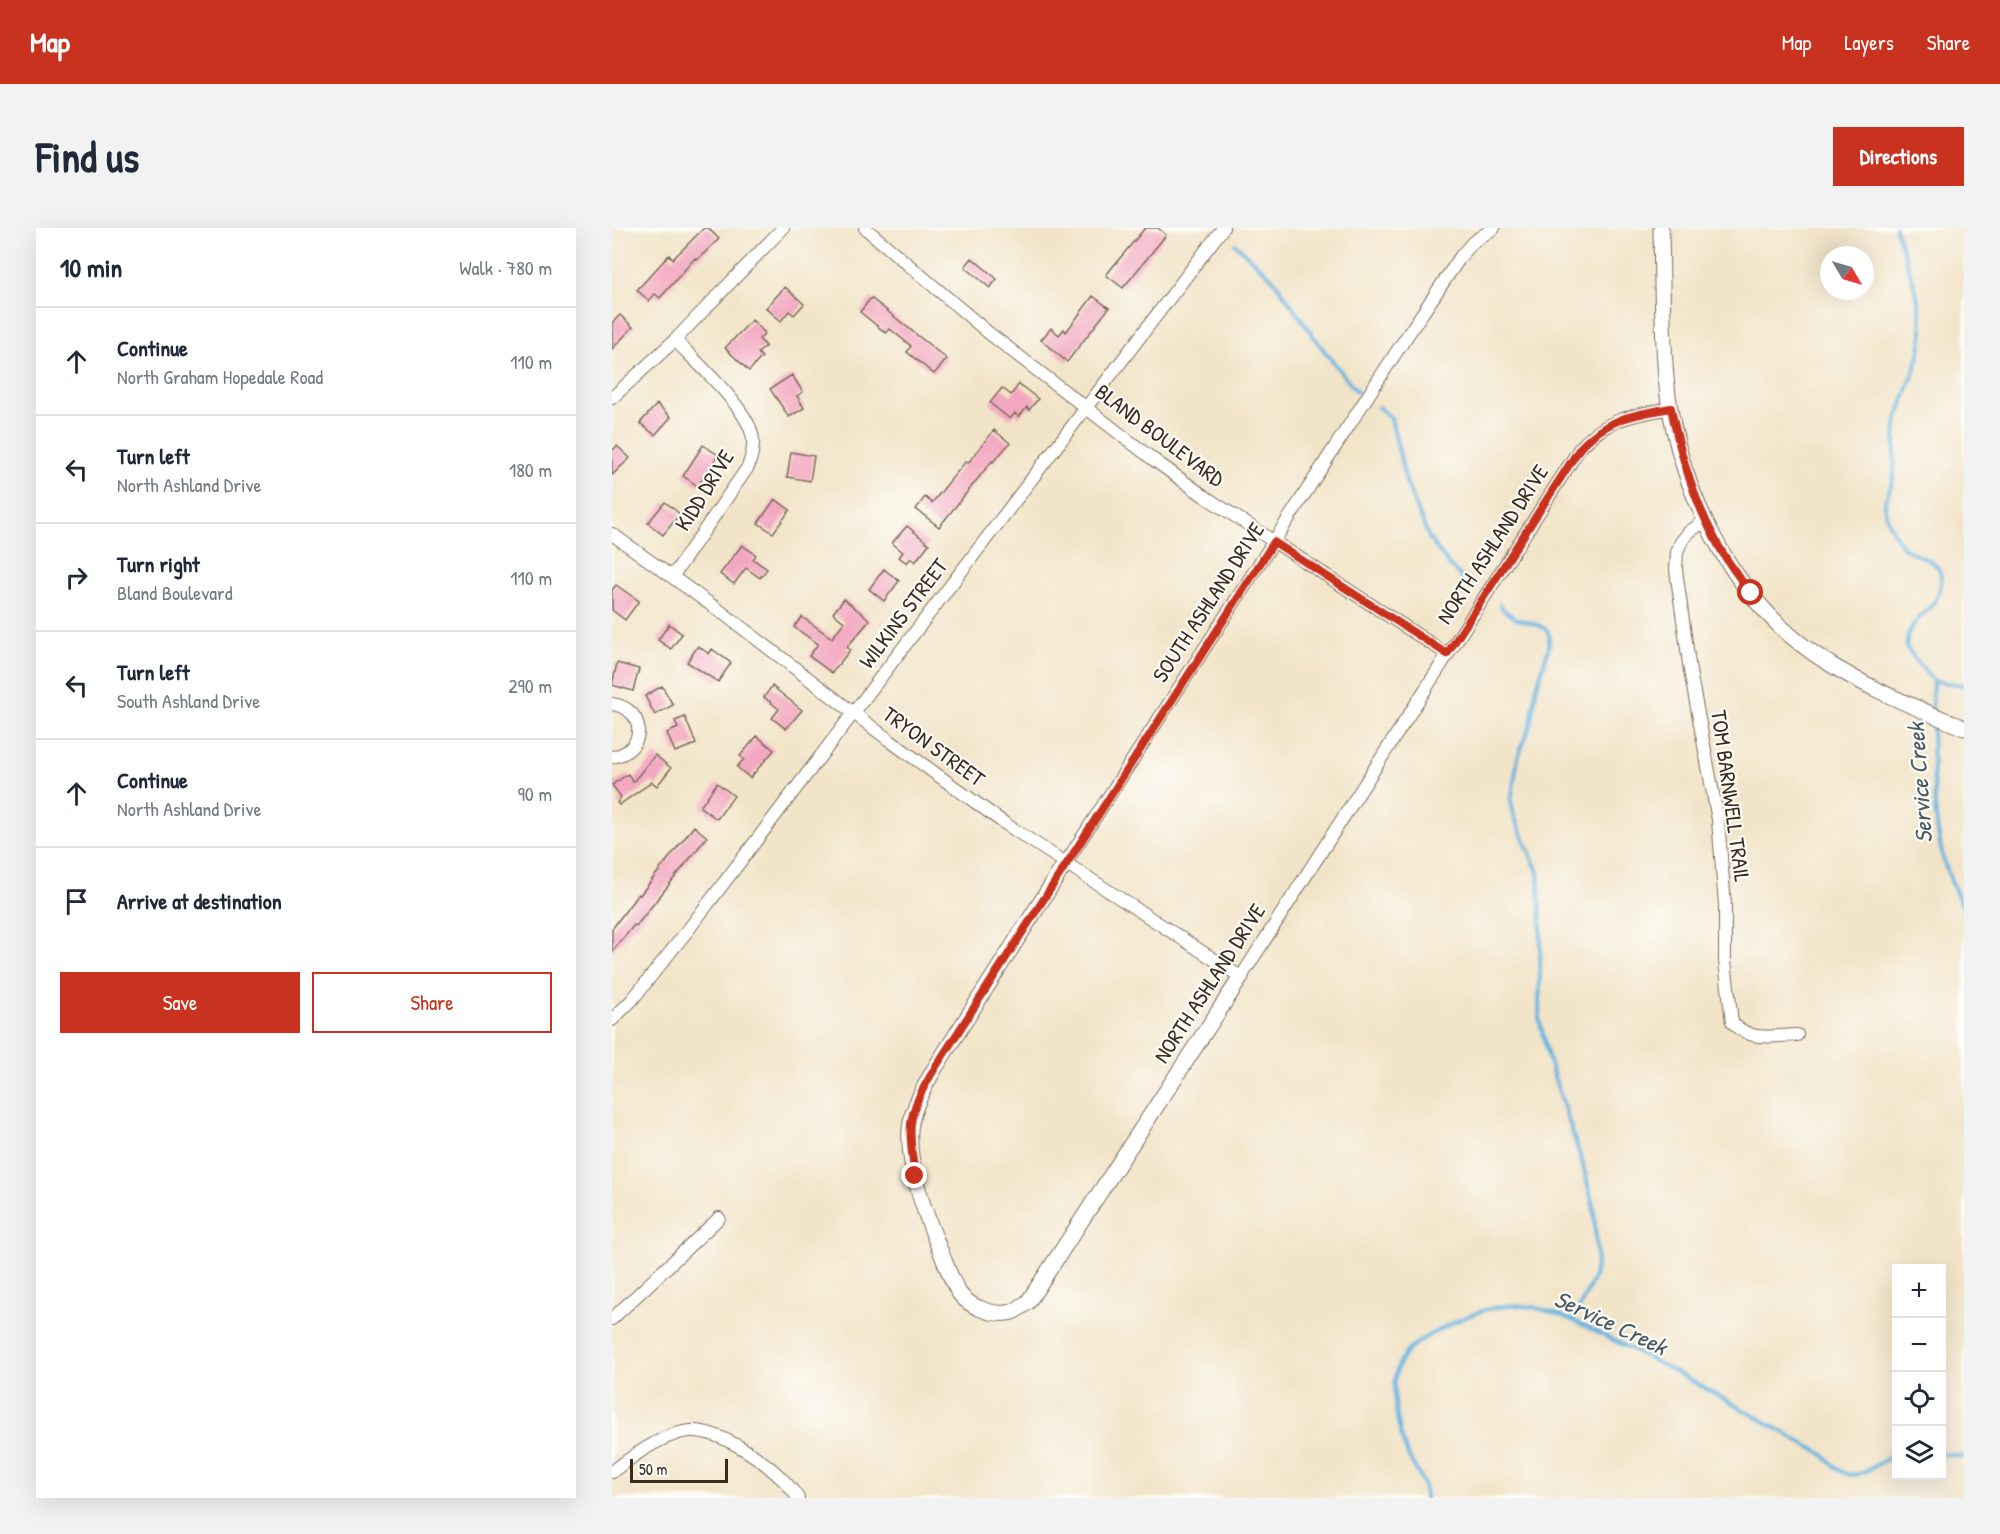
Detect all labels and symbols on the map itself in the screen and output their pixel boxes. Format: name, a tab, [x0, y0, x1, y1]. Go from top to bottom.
north arrow	[1820, 246, 1874, 300]
street label: BLAND BOULEVARD	[1089, 377, 1231, 494]
street label: KIDD DRIVE	[667, 444, 741, 536]
street label: NORTH ASHLAND DRIVE	[1429, 458, 1555, 630]
street label: SOUTH ASHLAND DRIVE	[1145, 516, 1271, 688]
street label: WILKINS STREET	[852, 551, 955, 674]
route start	[1737, 579, 1763, 605]
street label: TRYON STREET	[877, 699, 992, 794]
street label: TOM BARNWELL TRAIL	[1704, 708, 1758, 884]
water label: Service Creek	[1899, 720, 1939, 844]
street label: NORTH ASHLAND DRIVE	[1146, 897, 1272, 1069]
route end	[901, 1162, 927, 1188]
water label: Service Creek	[1550, 1282, 1674, 1363]
scale bar	[630, 1456, 728, 1484]

